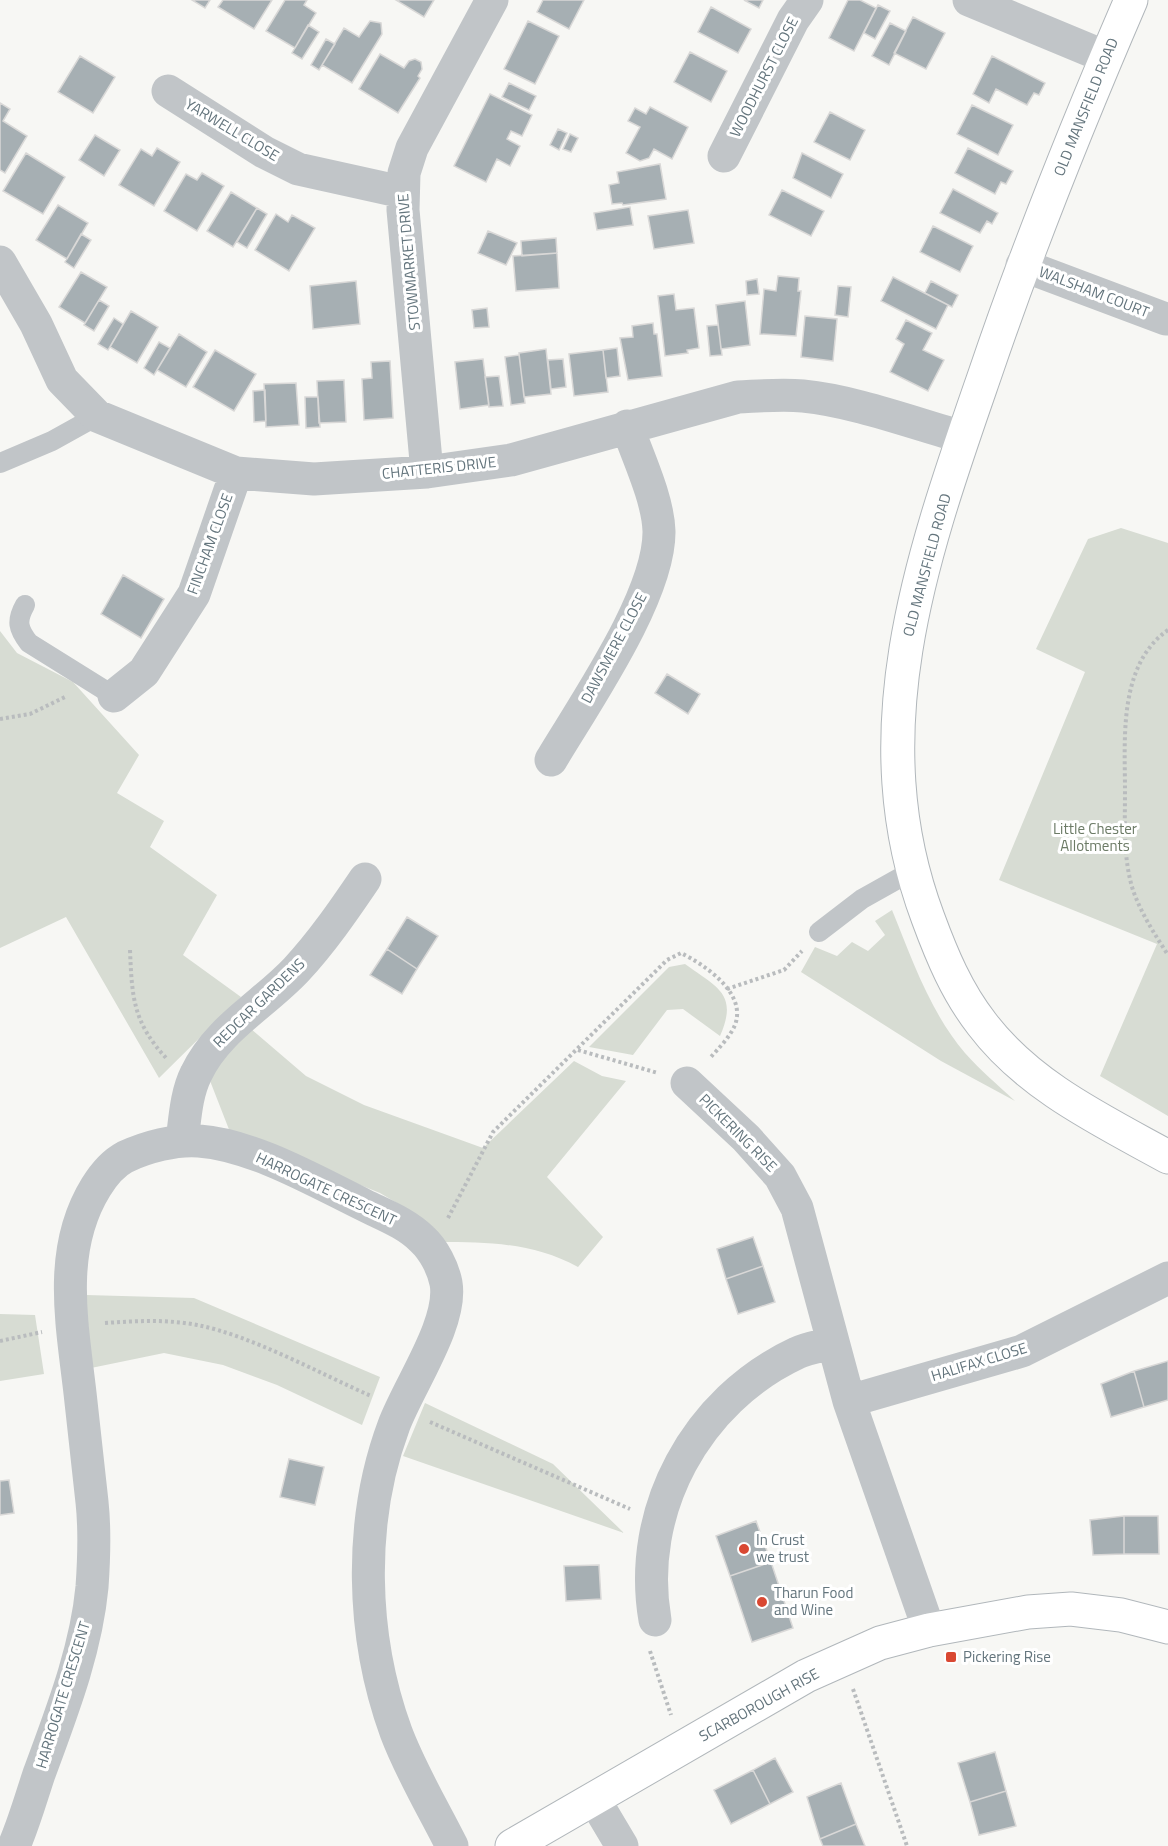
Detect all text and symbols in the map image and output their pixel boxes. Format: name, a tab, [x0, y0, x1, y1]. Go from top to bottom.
street label: WOODHURST CLOSE	[723, 13, 804, 141]
street label: OLD MANSFIELD ROAD	[1047, 34, 1124, 179]
street label: YARWELL CLOSE	[181, 92, 284, 167]
street label: STOWMARKET DRIVE	[391, 193, 426, 331]
street label: WALSHAM COURT	[1036, 260, 1153, 323]
street label: CHATTERIS DRIVE	[381, 450, 497, 485]
street label: FINCHAM CLOSE	[181, 490, 239, 598]
street label: OLD MANSFIELD ROAD	[896, 491, 957, 639]
street label: DAWSMERE CLOSE	[575, 588, 652, 707]
park label: Little Chester Allotments	[1053, 817, 1137, 857]
street label: REDCAR GARDENS	[207, 953, 310, 1053]
street label: PICKERING RISE	[694, 1088, 783, 1177]
street label: HARROGATE CRESCENT	[252, 1146, 400, 1231]
street label: HALIFAX CLOSE	[928, 1336, 1030, 1387]
place label: In Crust we trust	[756, 1528, 810, 1568]
marker: In Crust we trust	[737, 1542, 751, 1556]
place label: Tharun Food and Wine	[774, 1581, 853, 1621]
marker: Tharun Food and Wine	[755, 1595, 769, 1609]
street label: HARROGATE CRESCENT	[29, 1618, 96, 1771]
place label: Pickering Rise	[963, 1645, 1051, 1668]
marker: Pickering Rise	[944, 1650, 958, 1664]
street label: SCARBOROUGH RISE	[694, 1662, 823, 1747]

